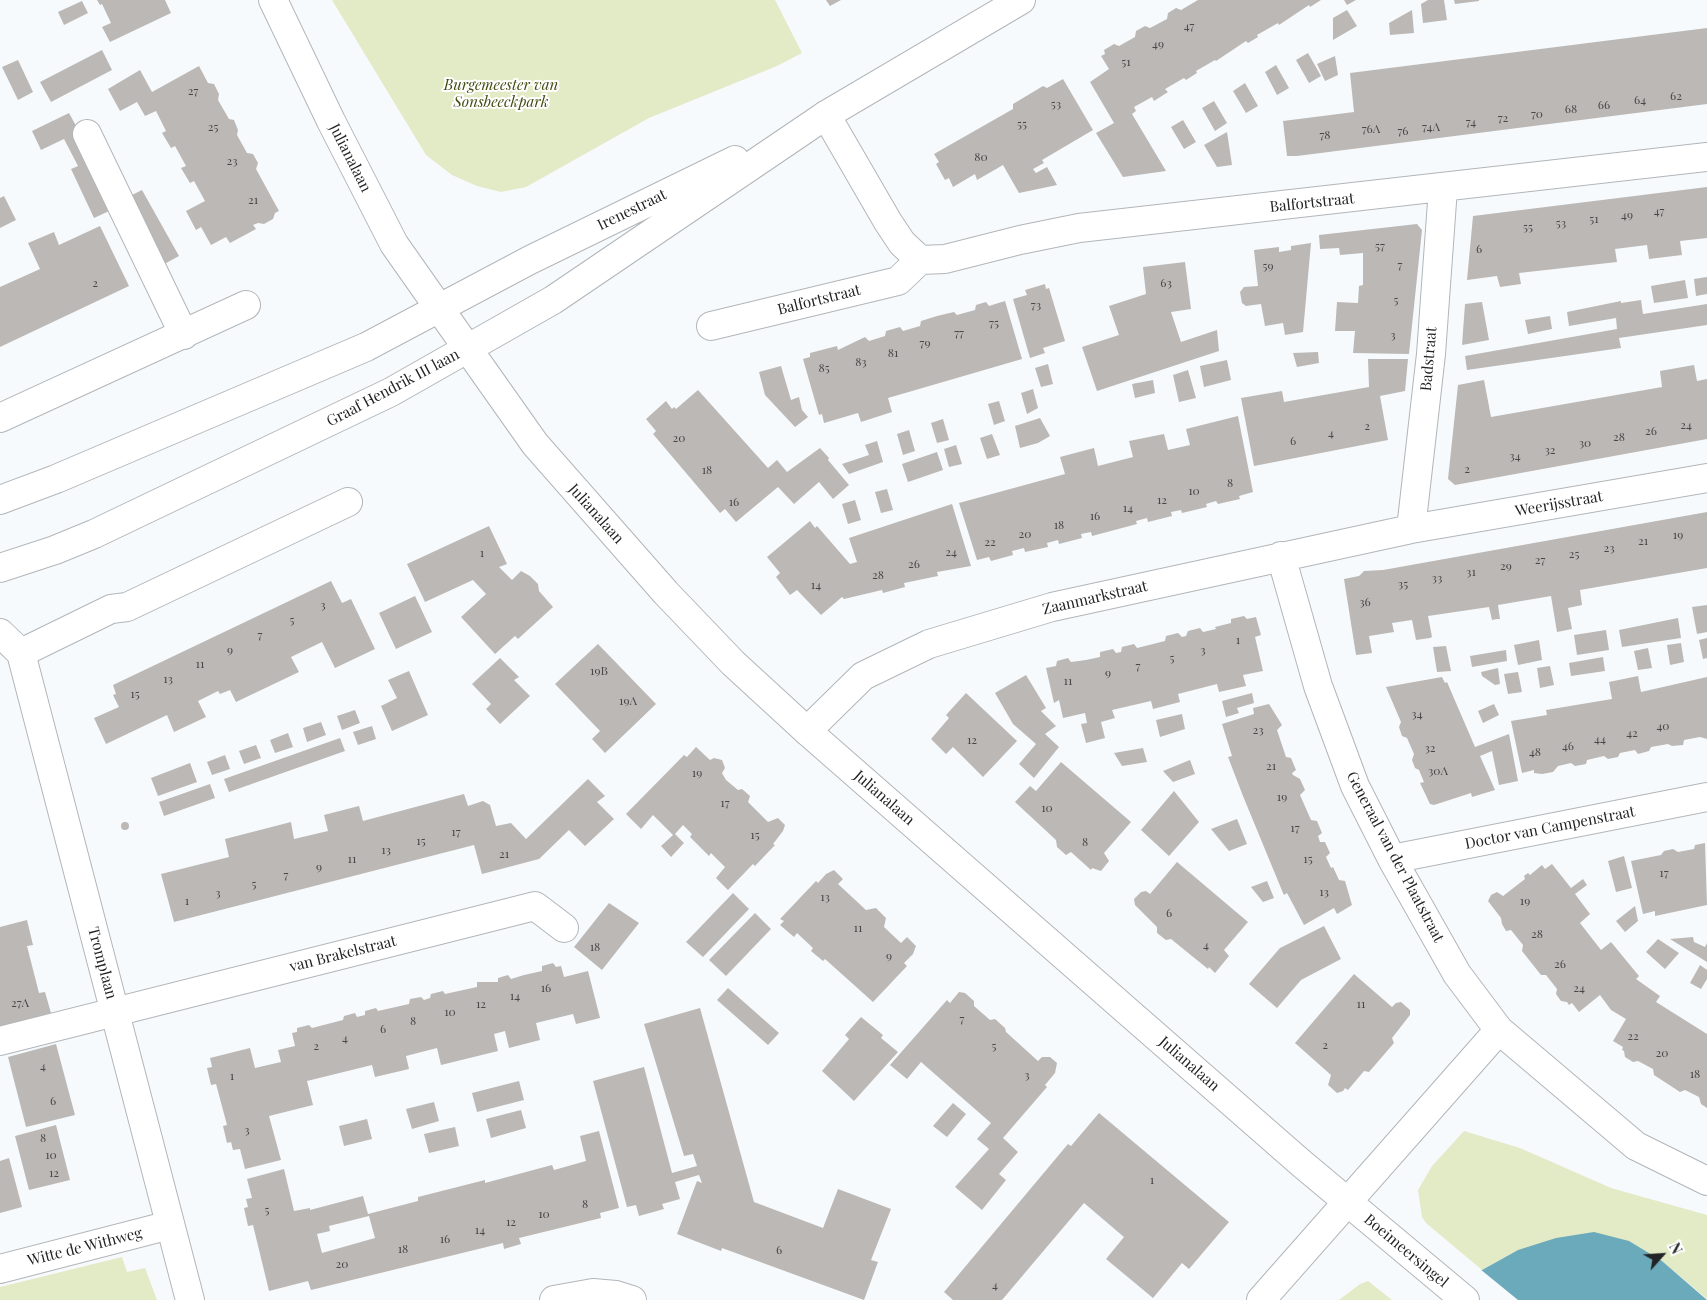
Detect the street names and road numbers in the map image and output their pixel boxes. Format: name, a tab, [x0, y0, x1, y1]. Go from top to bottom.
street label: Julianalaan	[325, 121, 375, 195]
street label: Irenestraat	[595, 186, 669, 234]
street label: Balfortstraat	[1269, 190, 1355, 216]
street label: Balfortstraat	[776, 281, 862, 319]
street label: Badstraat	[1417, 326, 1441, 392]
street label: Graaf Hendrik III laan	[324, 345, 462, 431]
street label: Julianalaan	[565, 480, 627, 548]
street label: Weerijsstraat	[1514, 487, 1604, 521]
street label: Zaanmarkstraat	[1041, 577, 1149, 619]
street label: Julianalaan	[850, 767, 918, 829]
street label: Generaal van der Plaatstraat	[1342, 769, 1448, 945]
street label: Doctor van Campenstraat	[1463, 803, 1637, 853]
street label: Tromplaan	[84, 925, 120, 1001]
street label: van Brakelstraat	[288, 932, 398, 976]
street label: Julianalaan	[1155, 1033, 1223, 1095]
street label: Boeimeersingel	[1360, 1211, 1452, 1291]
street label: Witte de Withweg	[26, 1224, 144, 1270]

